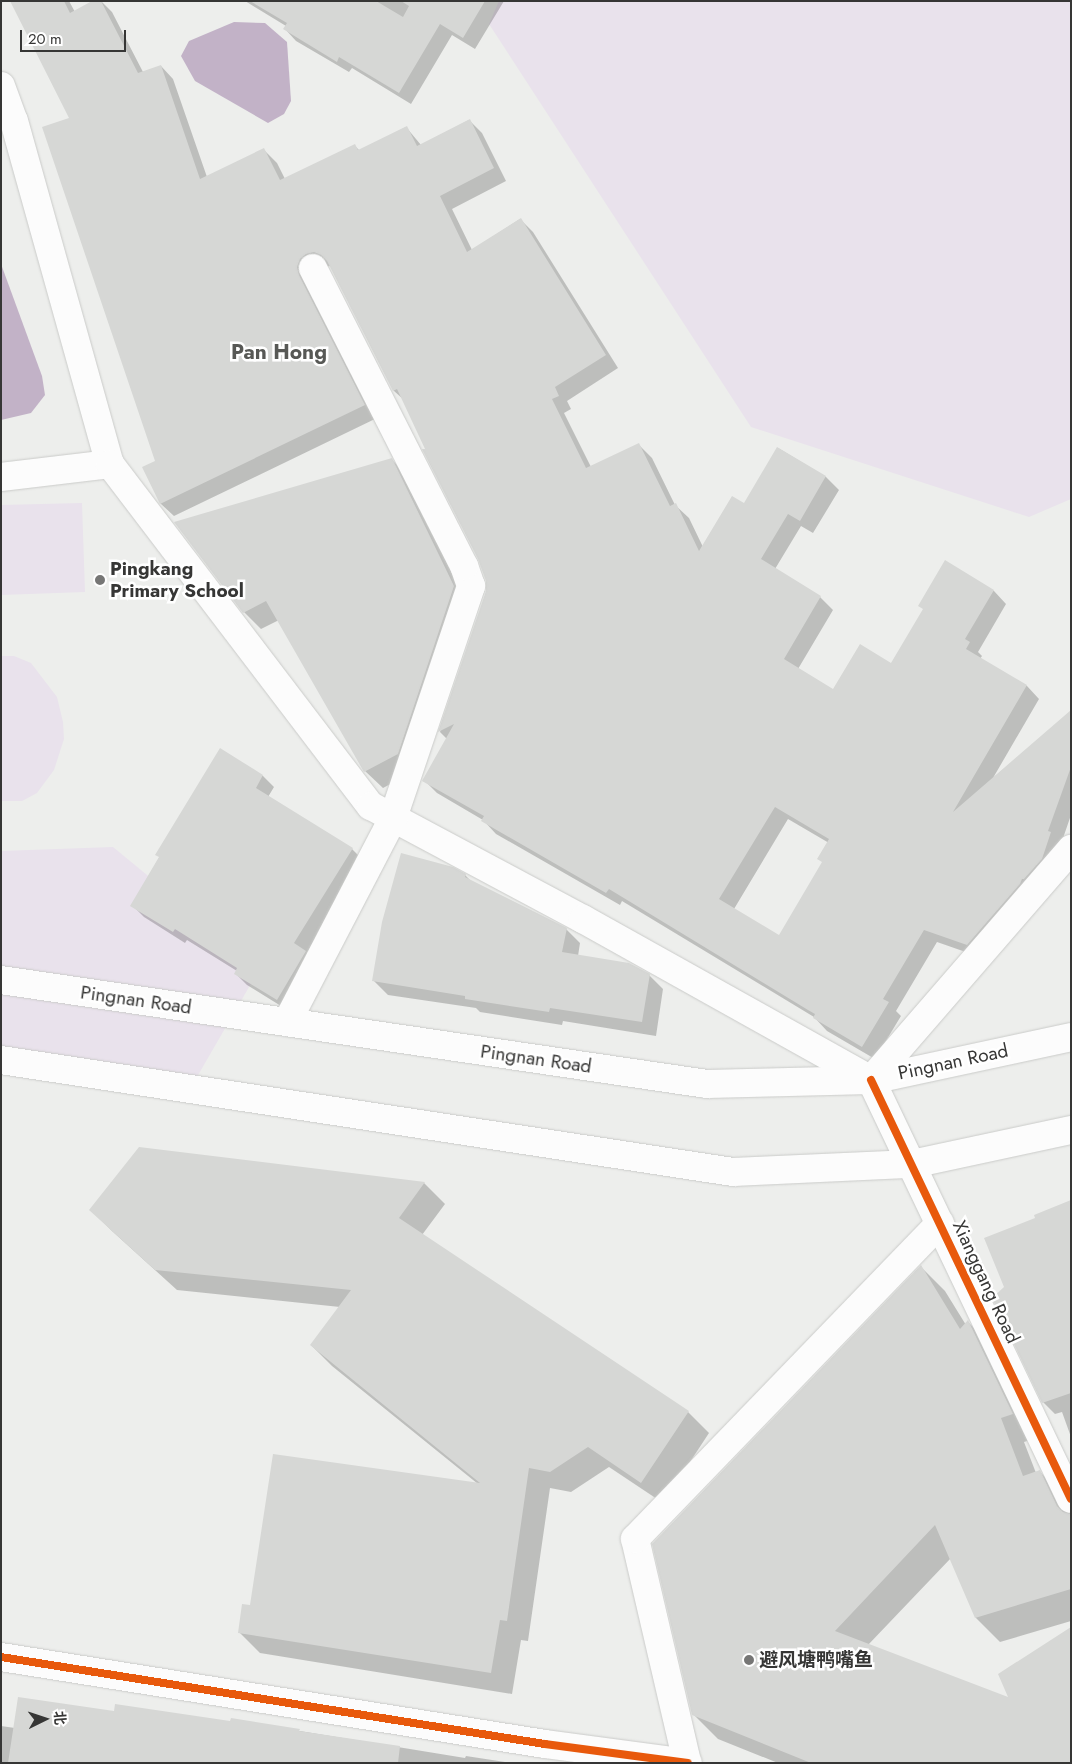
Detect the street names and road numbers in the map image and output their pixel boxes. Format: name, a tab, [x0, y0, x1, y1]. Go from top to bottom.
street label: Pingnan Road	[79, 981, 193, 1019]
street label: Pingnan Road	[896, 1039, 1010, 1085]
street label: Pingnan Road	[479, 1040, 593, 1078]
street label: Xianggang Road	[948, 1217, 1024, 1347]

